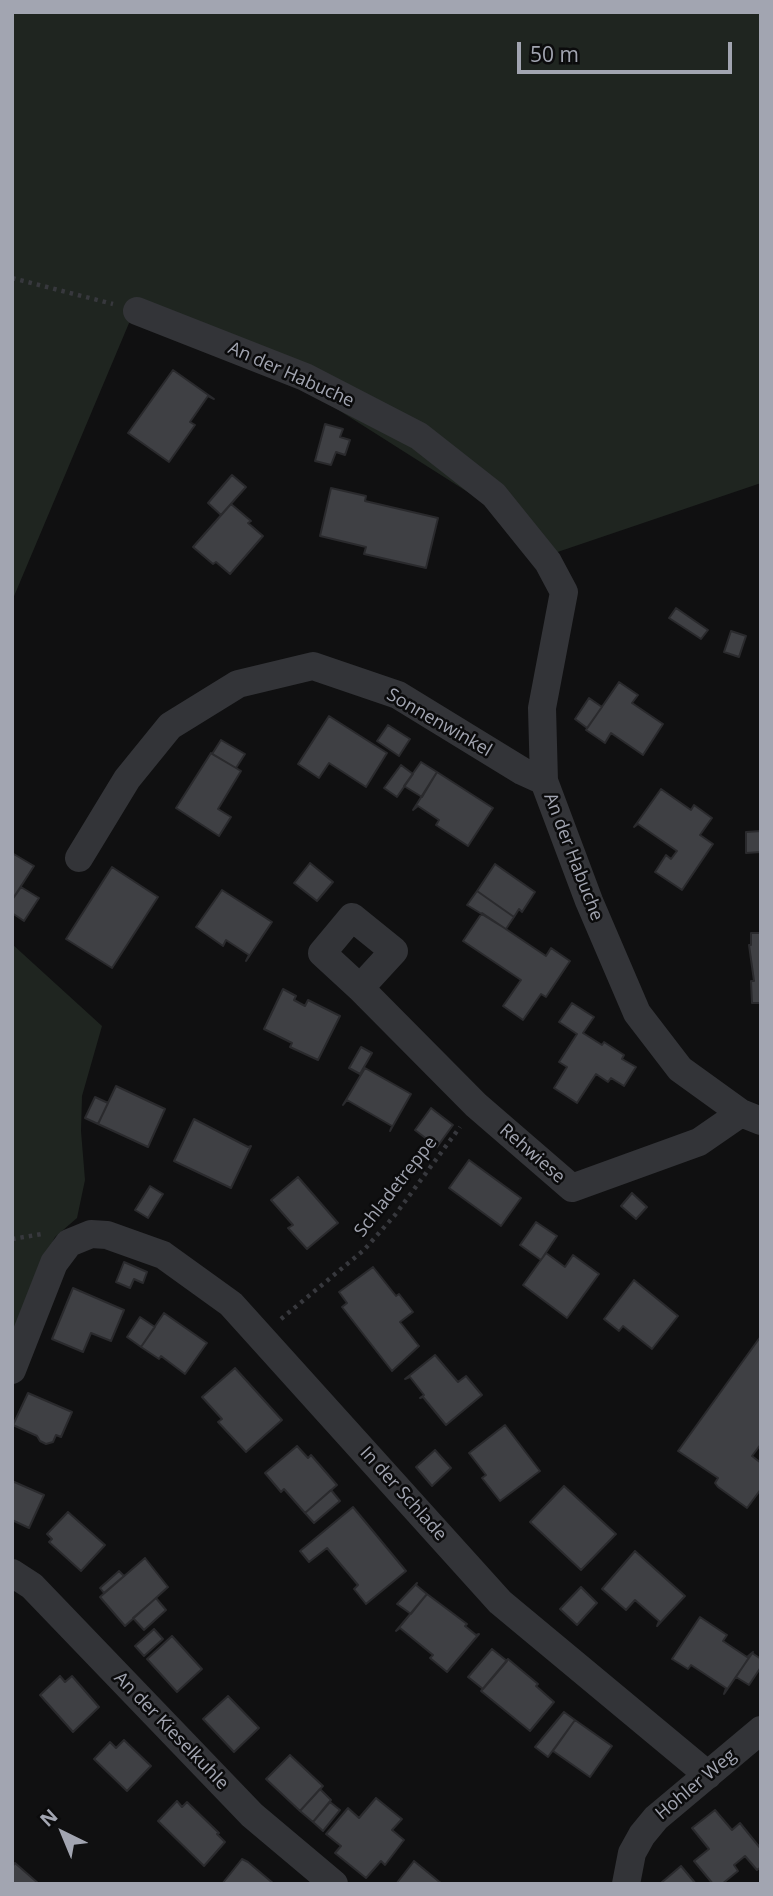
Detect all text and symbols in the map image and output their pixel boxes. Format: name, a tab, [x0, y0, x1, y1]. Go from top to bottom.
scale bar	[521, 28, 736, 72]
text: 50 m	[530, 40, 579, 68]
street label: An der Habuche	[225, 338, 357, 412]
street label: Sonnenwinkel	[383, 684, 495, 762]
street label: An der Habuche	[539, 790, 607, 924]
street label: Rehwiese	[495, 1120, 569, 1188]
street label: Schladetreppe	[350, 1133, 442, 1241]
street label: In der Schlade	[355, 1443, 451, 1545]
street label: An der Kieselkuhle	[109, 1668, 233, 1794]
street label: Hohler Weg	[651, 1745, 741, 1825]
north arrow	[28, 1798, 98, 1868]
text: N	[34, 1803, 63, 1832]

